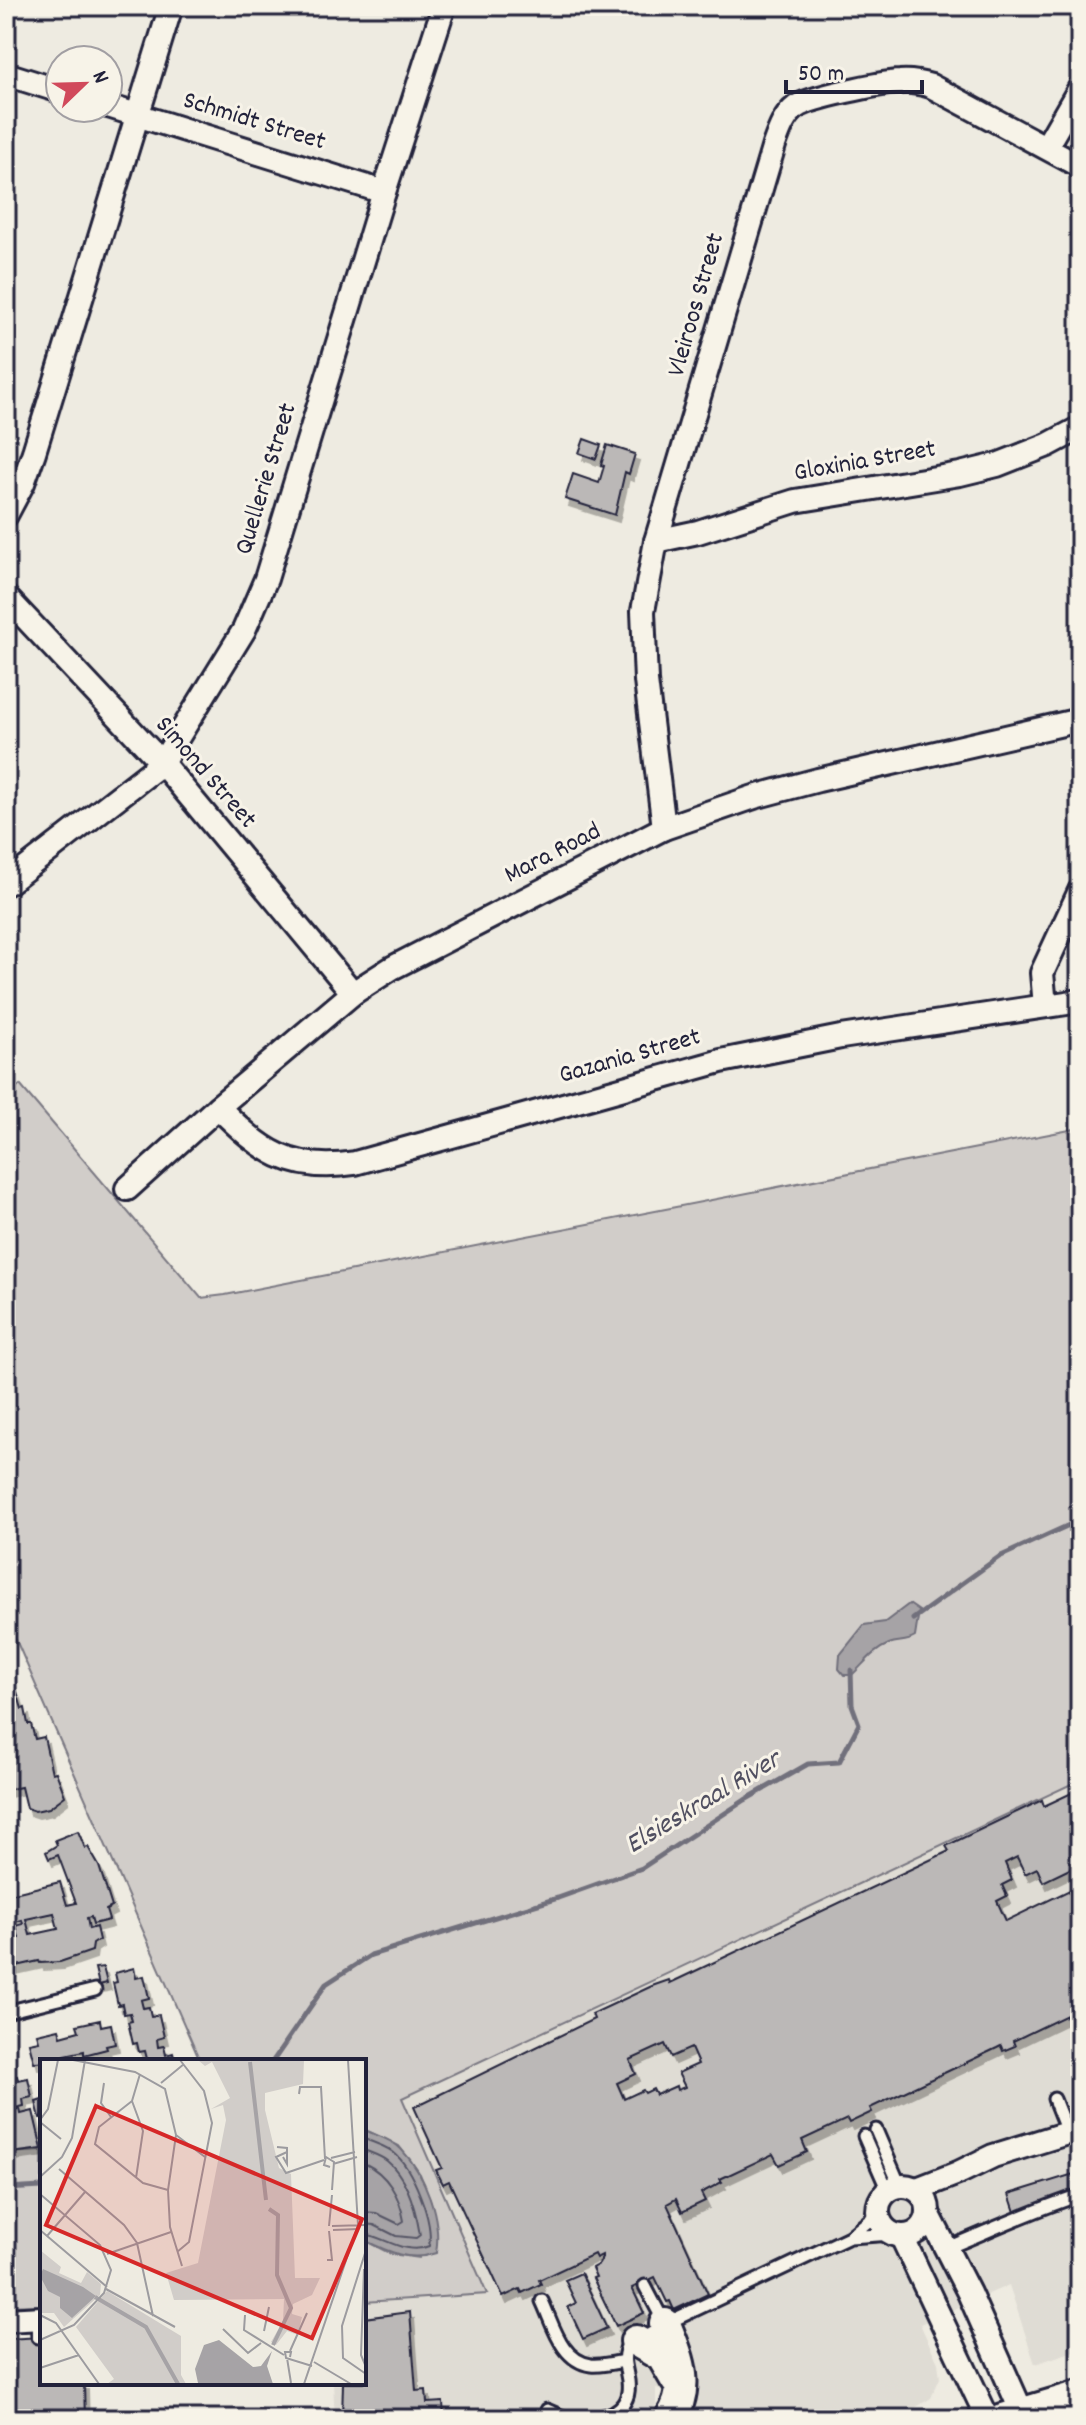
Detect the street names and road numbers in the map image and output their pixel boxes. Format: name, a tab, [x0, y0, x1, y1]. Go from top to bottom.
street label: Schmidt Street	[178, 83, 330, 161]
street label: Vleiroos Street	[659, 228, 735, 381]
street label: Quellerie Street	[226, 398, 308, 559]
street label: Gloxinia Street	[791, 431, 939, 493]
street label: Simond Street	[145, 708, 265, 838]
street label: Mara Road	[498, 814, 608, 894]
street label: Gazania Street	[555, 1019, 705, 1095]

